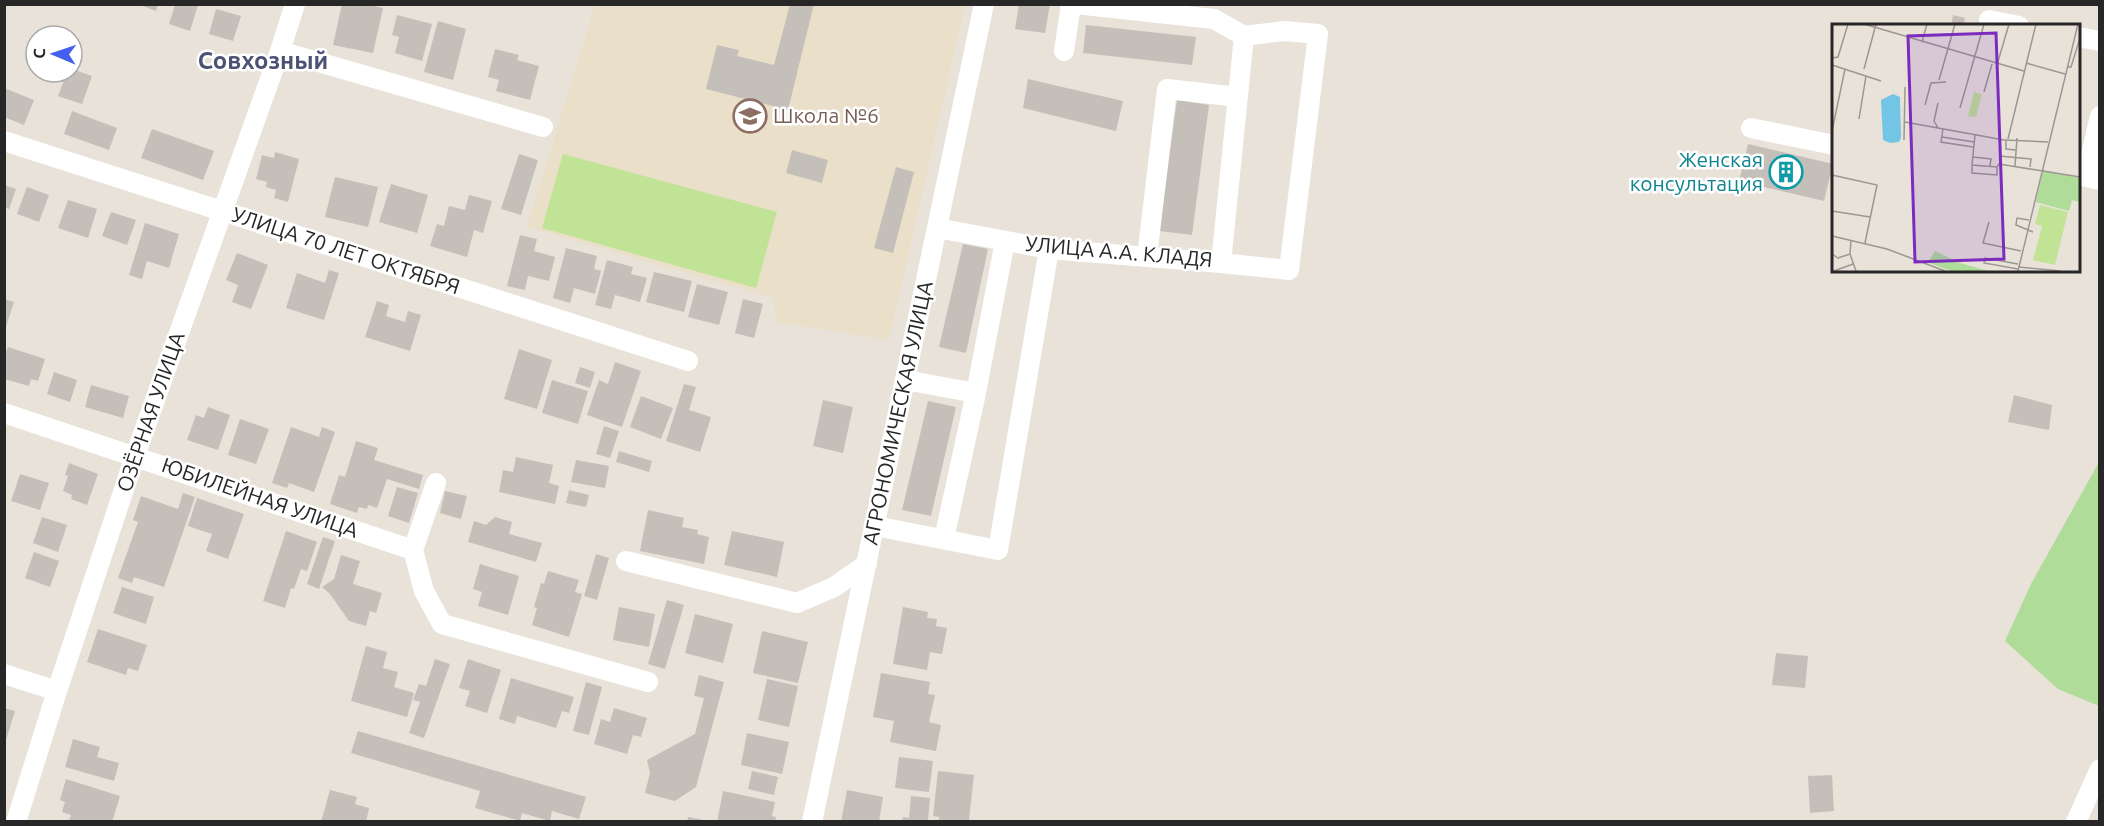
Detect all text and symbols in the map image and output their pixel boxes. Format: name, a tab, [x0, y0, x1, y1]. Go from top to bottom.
north arrow	[24, 24, 84, 84]
inset map	[1832, 24, 2080, 272]
district label: Совхозный	[198, 47, 328, 74]
text: С	[30, 48, 48, 59]
school or university icon: Школа №6	[732, 98, 768, 134]
place label: Школа №6	[773, 103, 879, 127]
place label: Женская консультация	[1630, 147, 1763, 195]
building icon: Женская консультация	[1768, 154, 1804, 190]
street label: УЛИЦА 70 ЛЕТ ОКТЯБРЯ	[229, 202, 463, 298]
street label: УЛИЦА А.А. КЛАДЯ	[1025, 231, 1214, 271]
street label: АГРОНОМИЧЕСКАЯ УЛИЦА	[857, 278, 937, 547]
street label: ОЗЁРНАЯ УЛИЦА	[111, 328, 189, 495]
street label: ЮБИЛЕЙНАЯ УЛИЦА	[159, 452, 362, 542]

